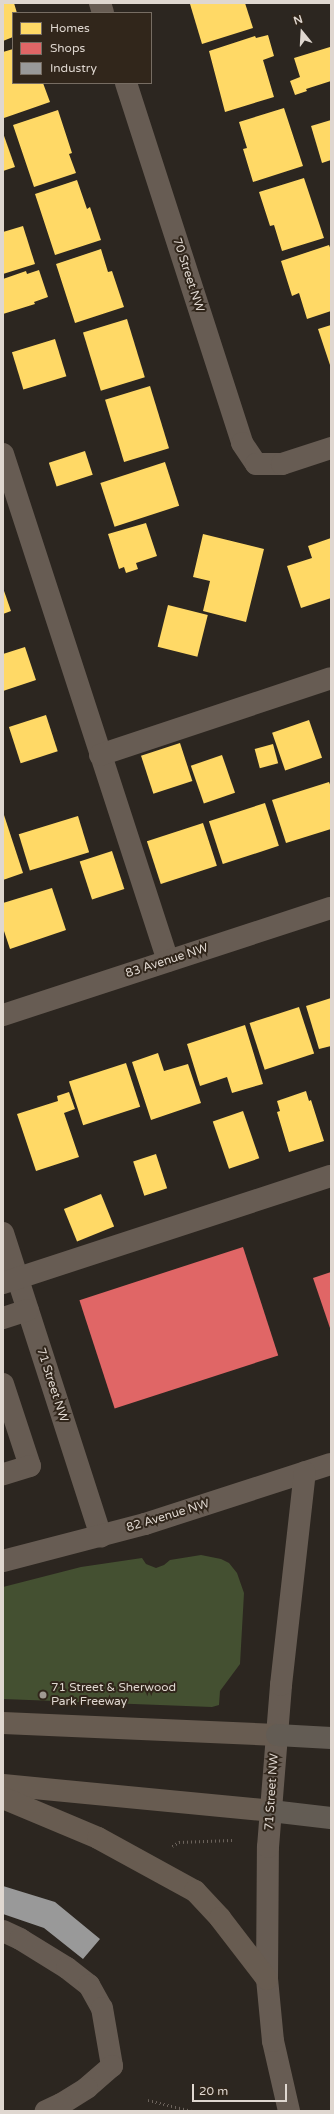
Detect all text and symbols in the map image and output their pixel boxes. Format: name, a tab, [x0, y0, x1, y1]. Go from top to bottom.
legend	[12, 12, 152, 84]
north arrow	[282, 12, 322, 52]
text: N	[292, 13, 304, 28]
text: Homes	[50, 21, 90, 35]
text: Shops	[50, 41, 85, 55]
text: Industry	[50, 61, 97, 75]
street label: 70 Street NW	[169, 236, 207, 314]
street label: 83 Avenue NW	[124, 941, 210, 981]
street label: 71 Street NW	[33, 1346, 71, 1424]
street label: 82 Avenue NW	[125, 1497, 211, 1535]
place label: 71 Street & Sherwood Park Freeway	[51, 1681, 176, 1709]
marker: 71 Street & Sherwood Park Freeway	[38, 1690, 48, 1700]
street label: 71 Street NW	[262, 1753, 282, 1831]
scale bar	[194, 2076, 289, 2102]
text: 20 m	[199, 2084, 228, 2098]

